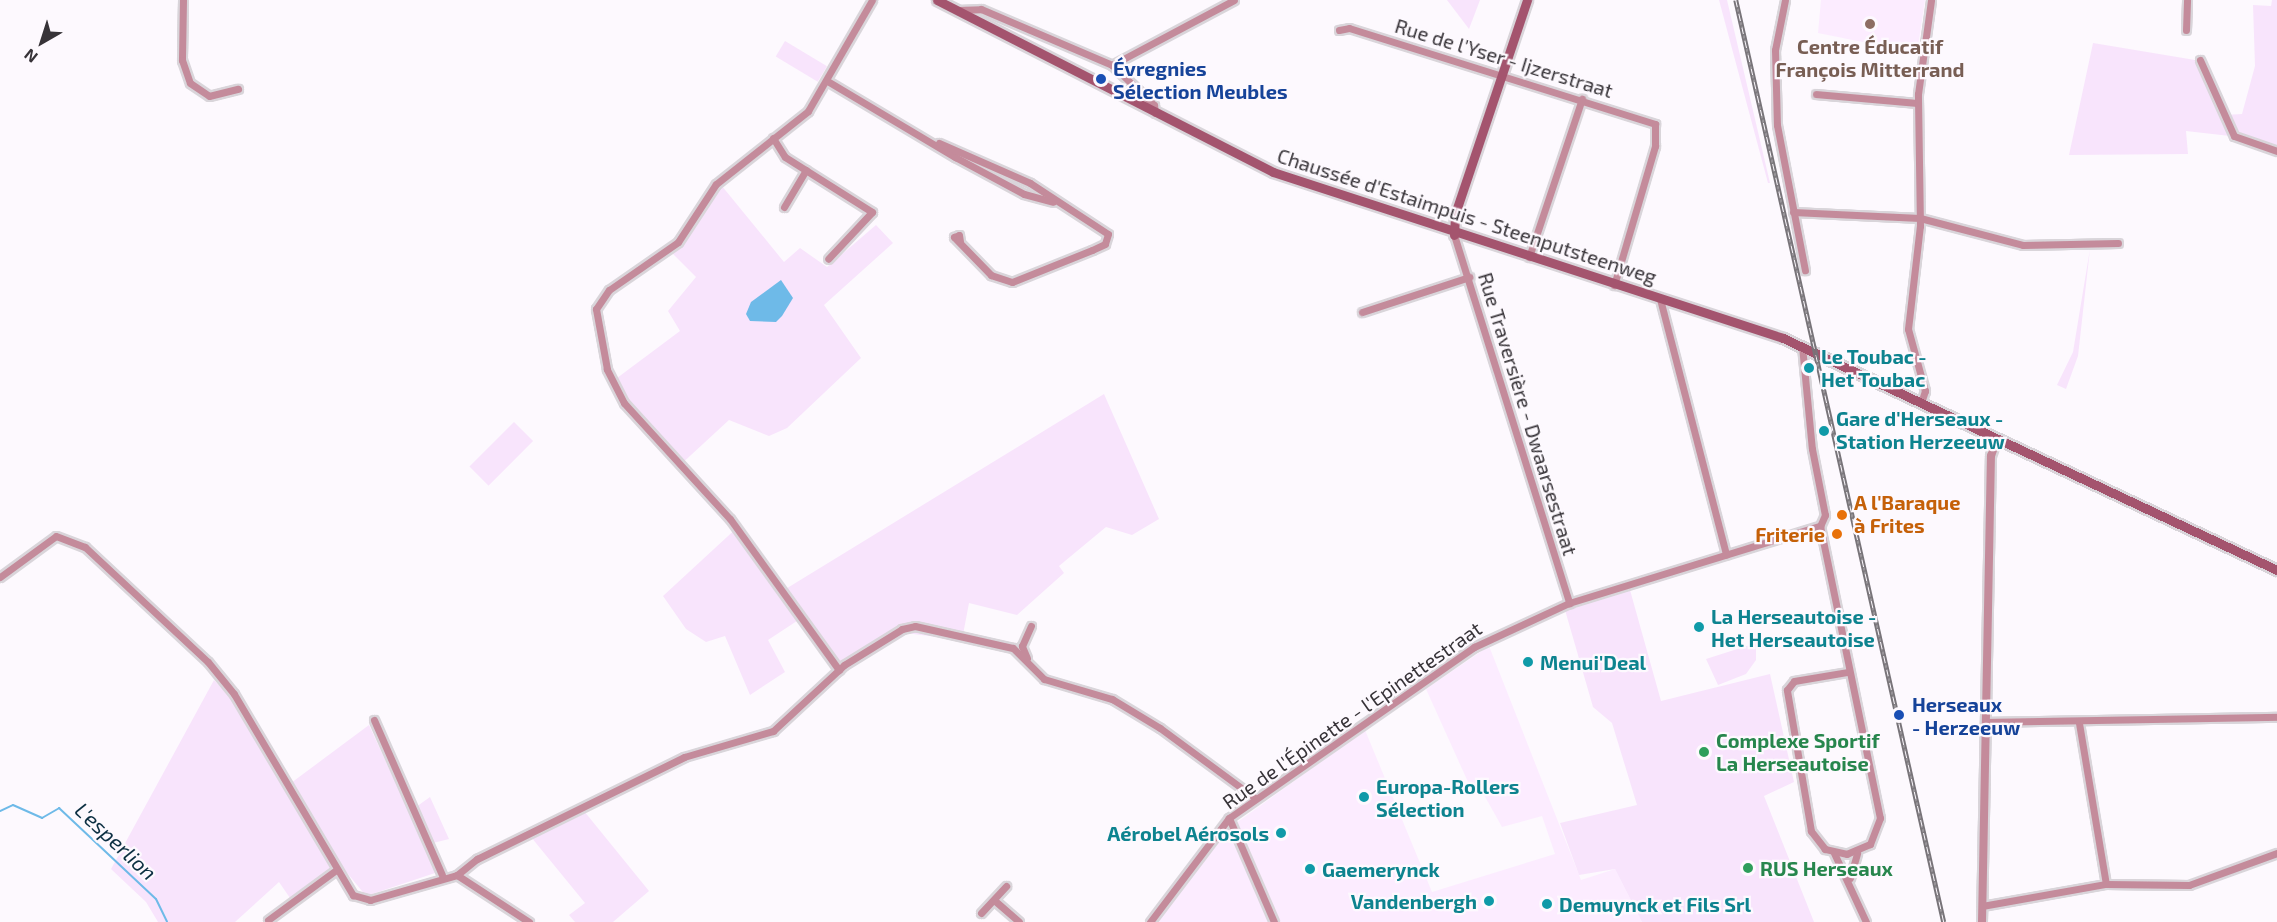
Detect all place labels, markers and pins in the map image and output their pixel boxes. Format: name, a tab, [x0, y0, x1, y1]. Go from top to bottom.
marker: Centre Éducatif François Mitterrand	[1863, 17, 1877, 31]
place label: Centre Éducatif François Mitterrand	[1776, 34, 1964, 81]
place label: Évregnies Sélection Meubles	[1113, 56, 1288, 103]
marker: Évregnies Sélection Meubles	[1094, 72, 1108, 86]
place label: Le Toubac - Het Toubac	[1821, 344, 1927, 391]
marker: Le Toubac - Het Toubac	[1802, 361, 1816, 375]
place label: Gare d'Herseaux - Station Herzeeuw	[1836, 407, 2005, 454]
marker: Gare d'Herseaux - Station Herzeeuw	[1817, 424, 1831, 438]
place label: A l'Baraque à Frites	[1854, 491, 1961, 538]
marker: A l'Baraque à Frites	[1835, 508, 1849, 522]
place label: Friterie	[1755, 522, 1825, 546]
marker: Friterie	[1830, 527, 1844, 541]
place label: La Herseautoise - Het Herseautoise	[1711, 604, 1876, 651]
marker: La Herseautoise - Het Herseautoise	[1692, 620, 1706, 634]
place label: Menui'Deal	[1540, 650, 1646, 674]
marker: Menui'Deal	[1521, 655, 1535, 669]
place label: Herseaux - Herzeeuw	[1912, 692, 2020, 739]
marker: Herseaux - Herzeeuw	[1890, 706, 1908, 724]
place label: Complexe Sportif La Herseautoise	[1716, 728, 1880, 775]
marker: Complexe Sportif La Herseautoise	[1697, 745, 1711, 759]
place label: Europa-Rollers Sélection	[1376, 774, 1519, 821]
marker: Europa-Rollers Sélection	[1357, 790, 1371, 804]
place label: Aérobel Aérosols	[1106, 821, 1269, 845]
marker: Aérobel Aérosols	[1274, 826, 1288, 840]
place label: RUS Herseaux	[1760, 856, 1893, 880]
place label: Gaemerynck	[1322, 857, 1440, 881]
marker: RUS Herseaux	[1741, 861, 1755, 875]
marker: Gaemerynck	[1303, 862, 1317, 876]
place label: Vandenbergh	[1351, 889, 1477, 913]
place label: Demuynck et Fils Srl	[1559, 892, 1751, 916]
marker: Vandenbergh	[1482, 894, 1496, 908]
marker: Demuynck et Fils Srl	[1540, 897, 1554, 911]

